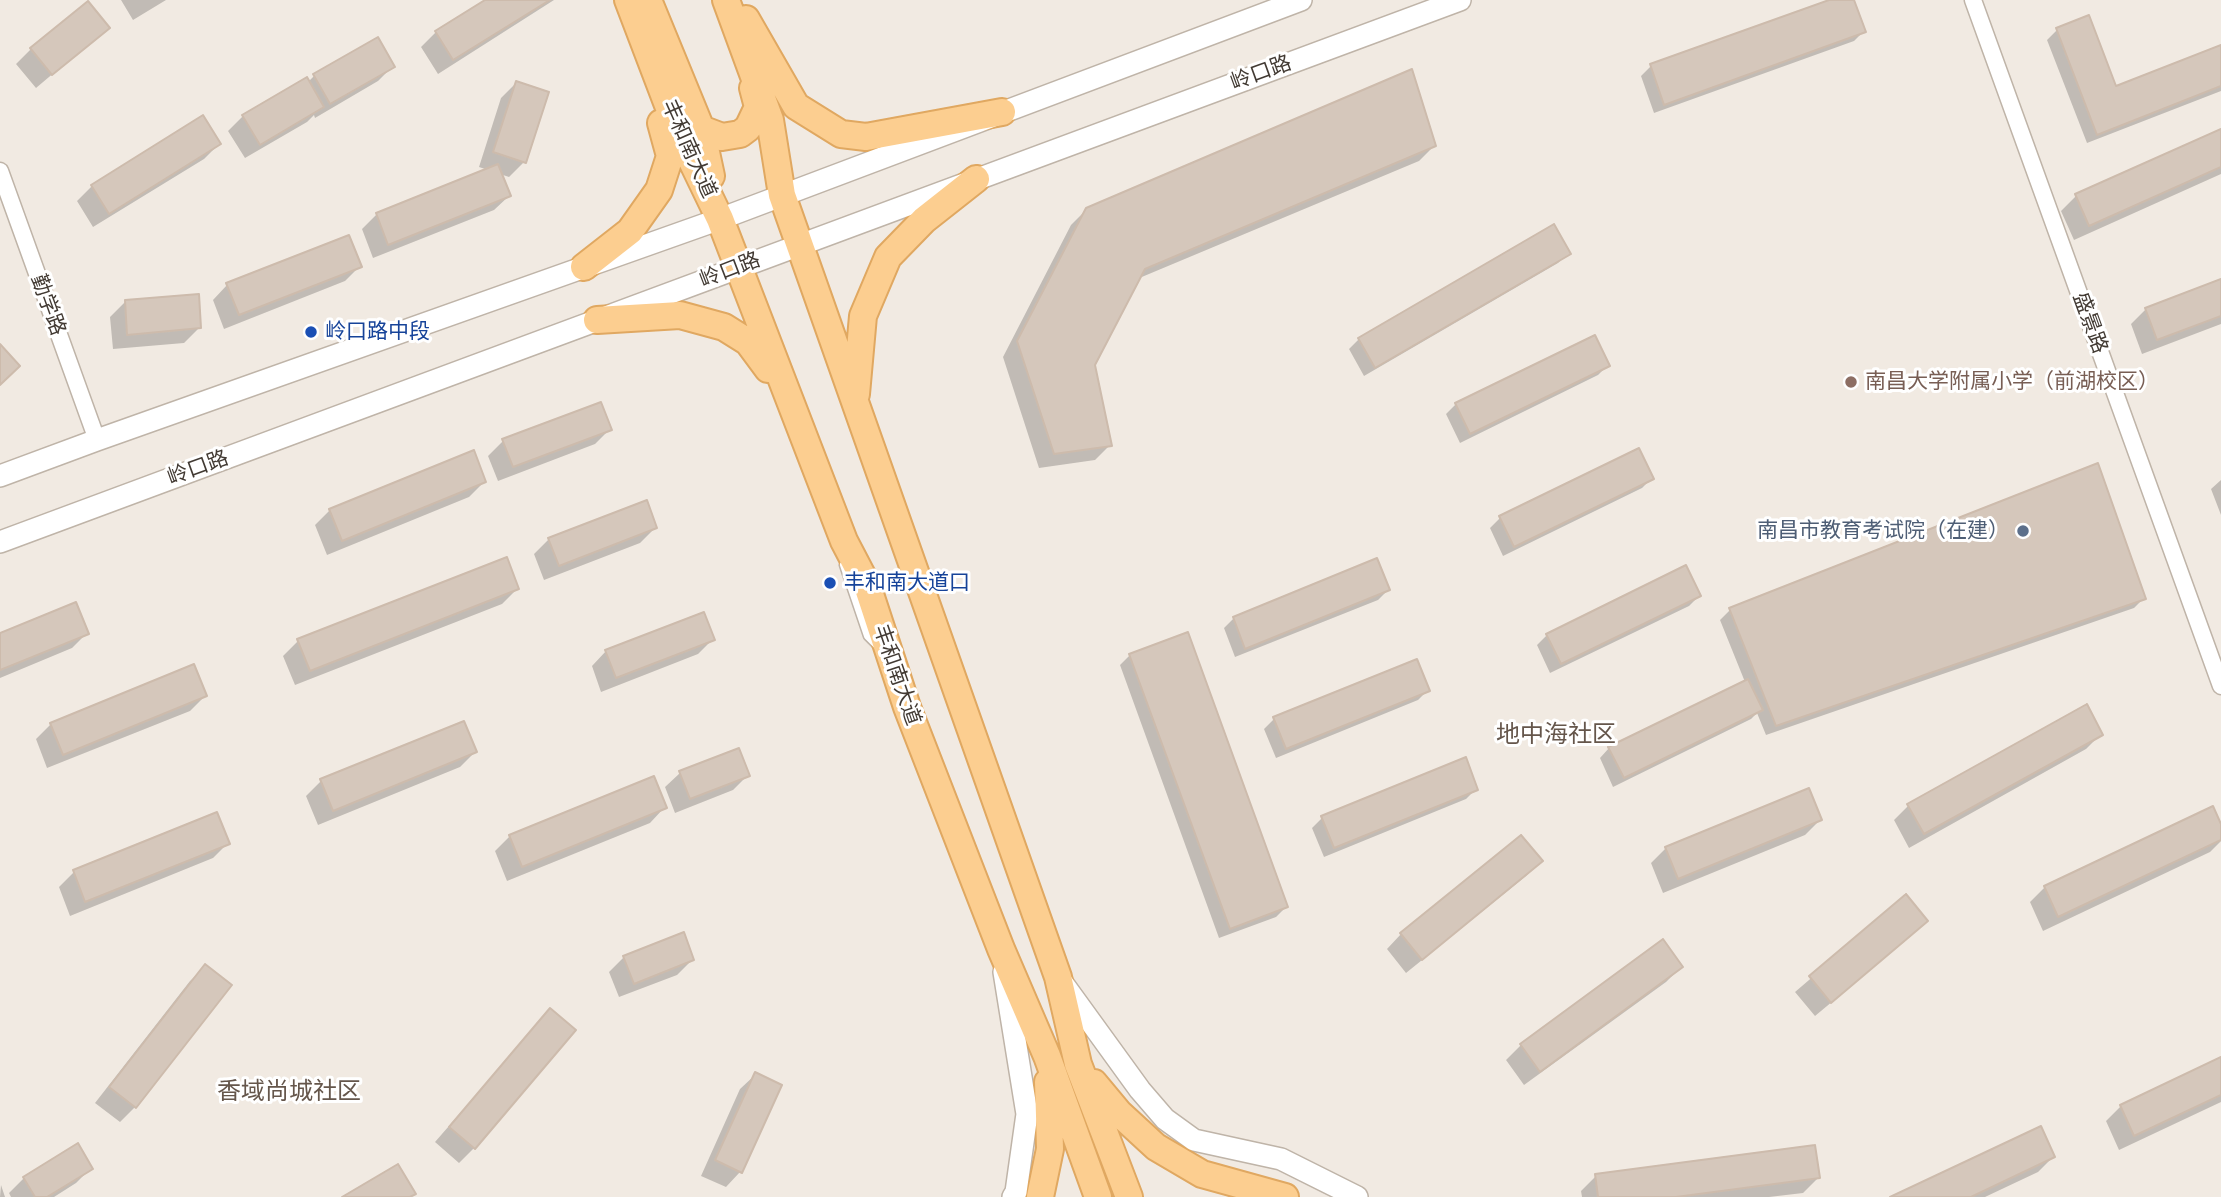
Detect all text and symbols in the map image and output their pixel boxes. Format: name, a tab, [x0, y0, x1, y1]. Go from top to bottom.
street label: 岭口路	[1227, 50, 1295, 96]
street label: 丰和南大道	[656, 96, 722, 202]
street label: 岭口路	[696, 247, 764, 293]
street label: 勤学路	[25, 271, 71, 339]
street label: 盛景路	[2067, 289, 2113, 357]
place label: 岭口路中段	[325, 319, 430, 345]
marker: 岭口路中段	[303, 324, 319, 340]
place label: 南昌大学附属小学（前湖校区）	[1865, 369, 2159, 395]
marker: 南昌大学附属小学（前湖校区）	[1843, 374, 1859, 390]
street label: 岭口路	[164, 445, 232, 491]
place label: 南昌市教育考试院（在建）	[1757, 518, 2009, 544]
marker: 南昌市教育考试院（在建）	[2015, 523, 2031, 539]
place label: 丰和南大道口	[844, 570, 970, 596]
marker: 丰和南大道口	[822, 575, 838, 591]
street label: 丰和南大道	[868, 621, 926, 729]
district label: 地中海社区	[1496, 721, 1616, 749]
district label: 香域尚城社区	[217, 1078, 361, 1106]

